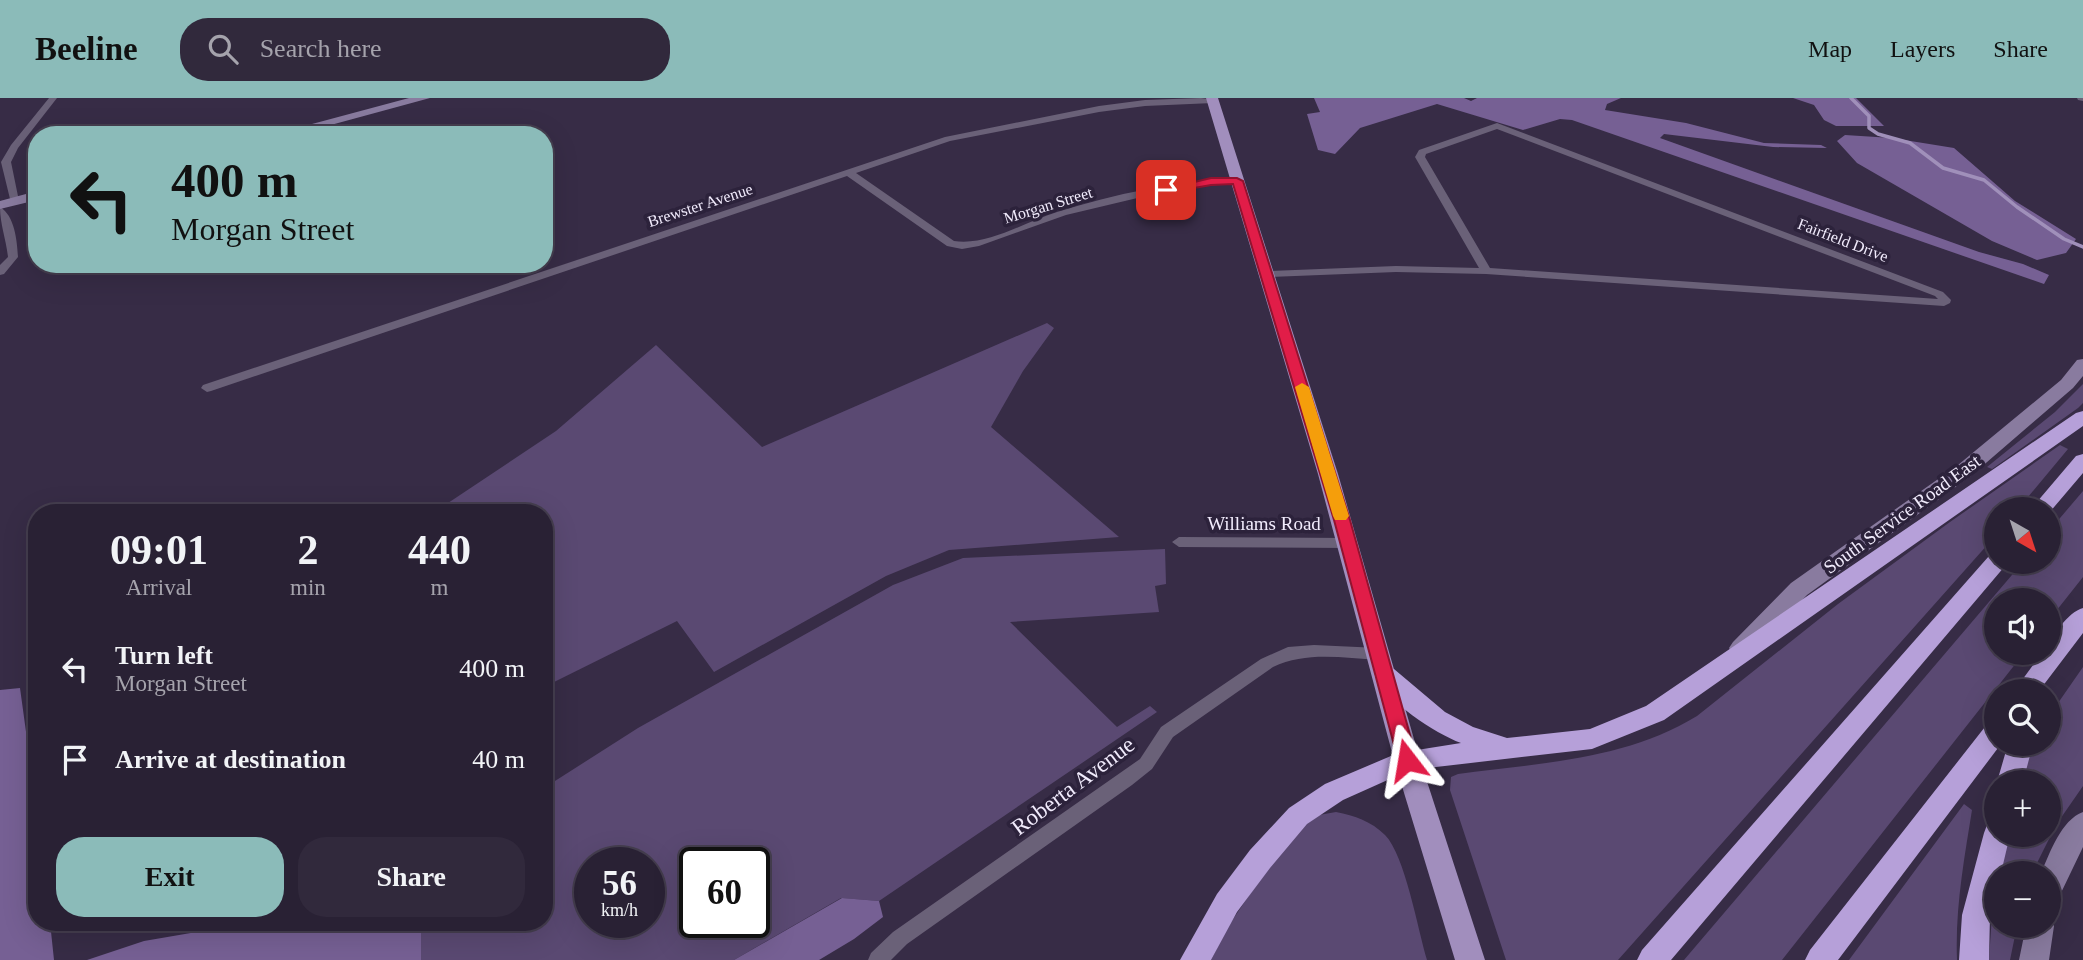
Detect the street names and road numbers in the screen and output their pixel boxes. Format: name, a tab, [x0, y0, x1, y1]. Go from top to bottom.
street label: Brewster Avenue	[645, 180, 755, 230]
street label: Morgan Street	[1002, 183, 1095, 227]
street label: Fairfield Drive	[1795, 215, 1891, 265]
street label: South Service Road East	[1820, 450, 1985, 578]
street label: Williams Road	[1207, 513, 1321, 534]
street label: Roberta Avenue	[1007, 732, 1139, 840]

